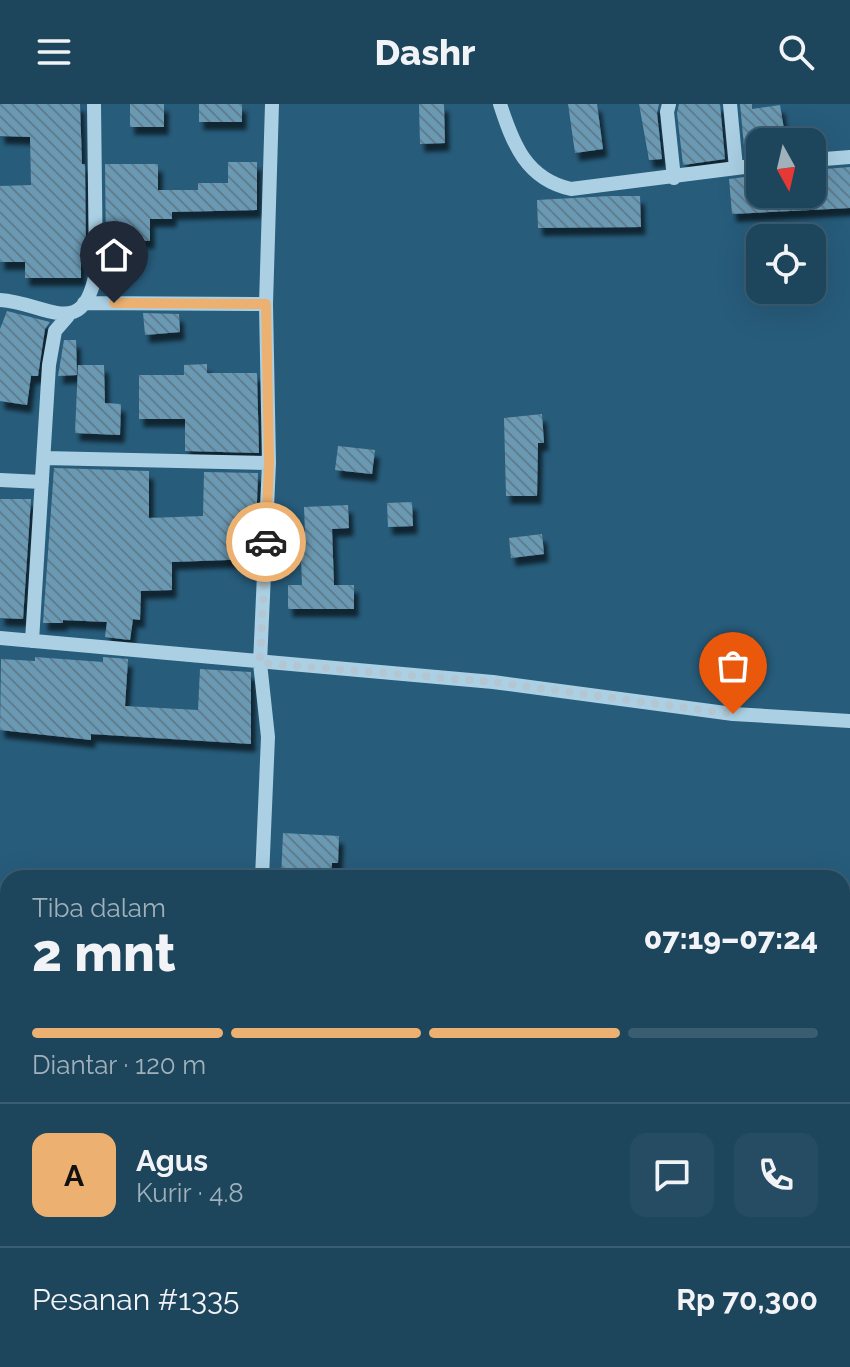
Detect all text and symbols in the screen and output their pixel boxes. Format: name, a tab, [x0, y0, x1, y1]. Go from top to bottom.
icon: menu	[32, 30, 76, 74]
icon: search	[774, 30, 818, 74]
text: Dashr	[375, 31, 475, 73]
north arrow	[746, 128, 826, 208]
map controls	[746, 128, 826, 304]
pin	[80, 221, 148, 303]
button: locate	[746, 224, 826, 304]
icon: home	[92, 233, 136, 277]
courier	[226, 502, 306, 582]
icon: car	[244, 520, 288, 564]
pin	[699, 632, 767, 714]
icon: bag	[711, 644, 755, 688]
text: Tiba dalam	[32, 893, 166, 923]
text: 07:19–07:24	[644, 921, 818, 956]
text: 2 mnt	[32, 922, 176, 983]
text: Diantar · 120 m	[32, 1050, 206, 1080]
button: chat	[630, 1133, 714, 1217]
button: phone	[734, 1133, 818, 1217]
text: Agus	[136, 1143, 208, 1178]
text: A	[64, 1158, 84, 1193]
text: Kurir · 4.8	[136, 1178, 244, 1208]
text: Pesanan #1335	[32, 1282, 239, 1317]
text: Rp 70,300	[676, 1282, 818, 1317]

